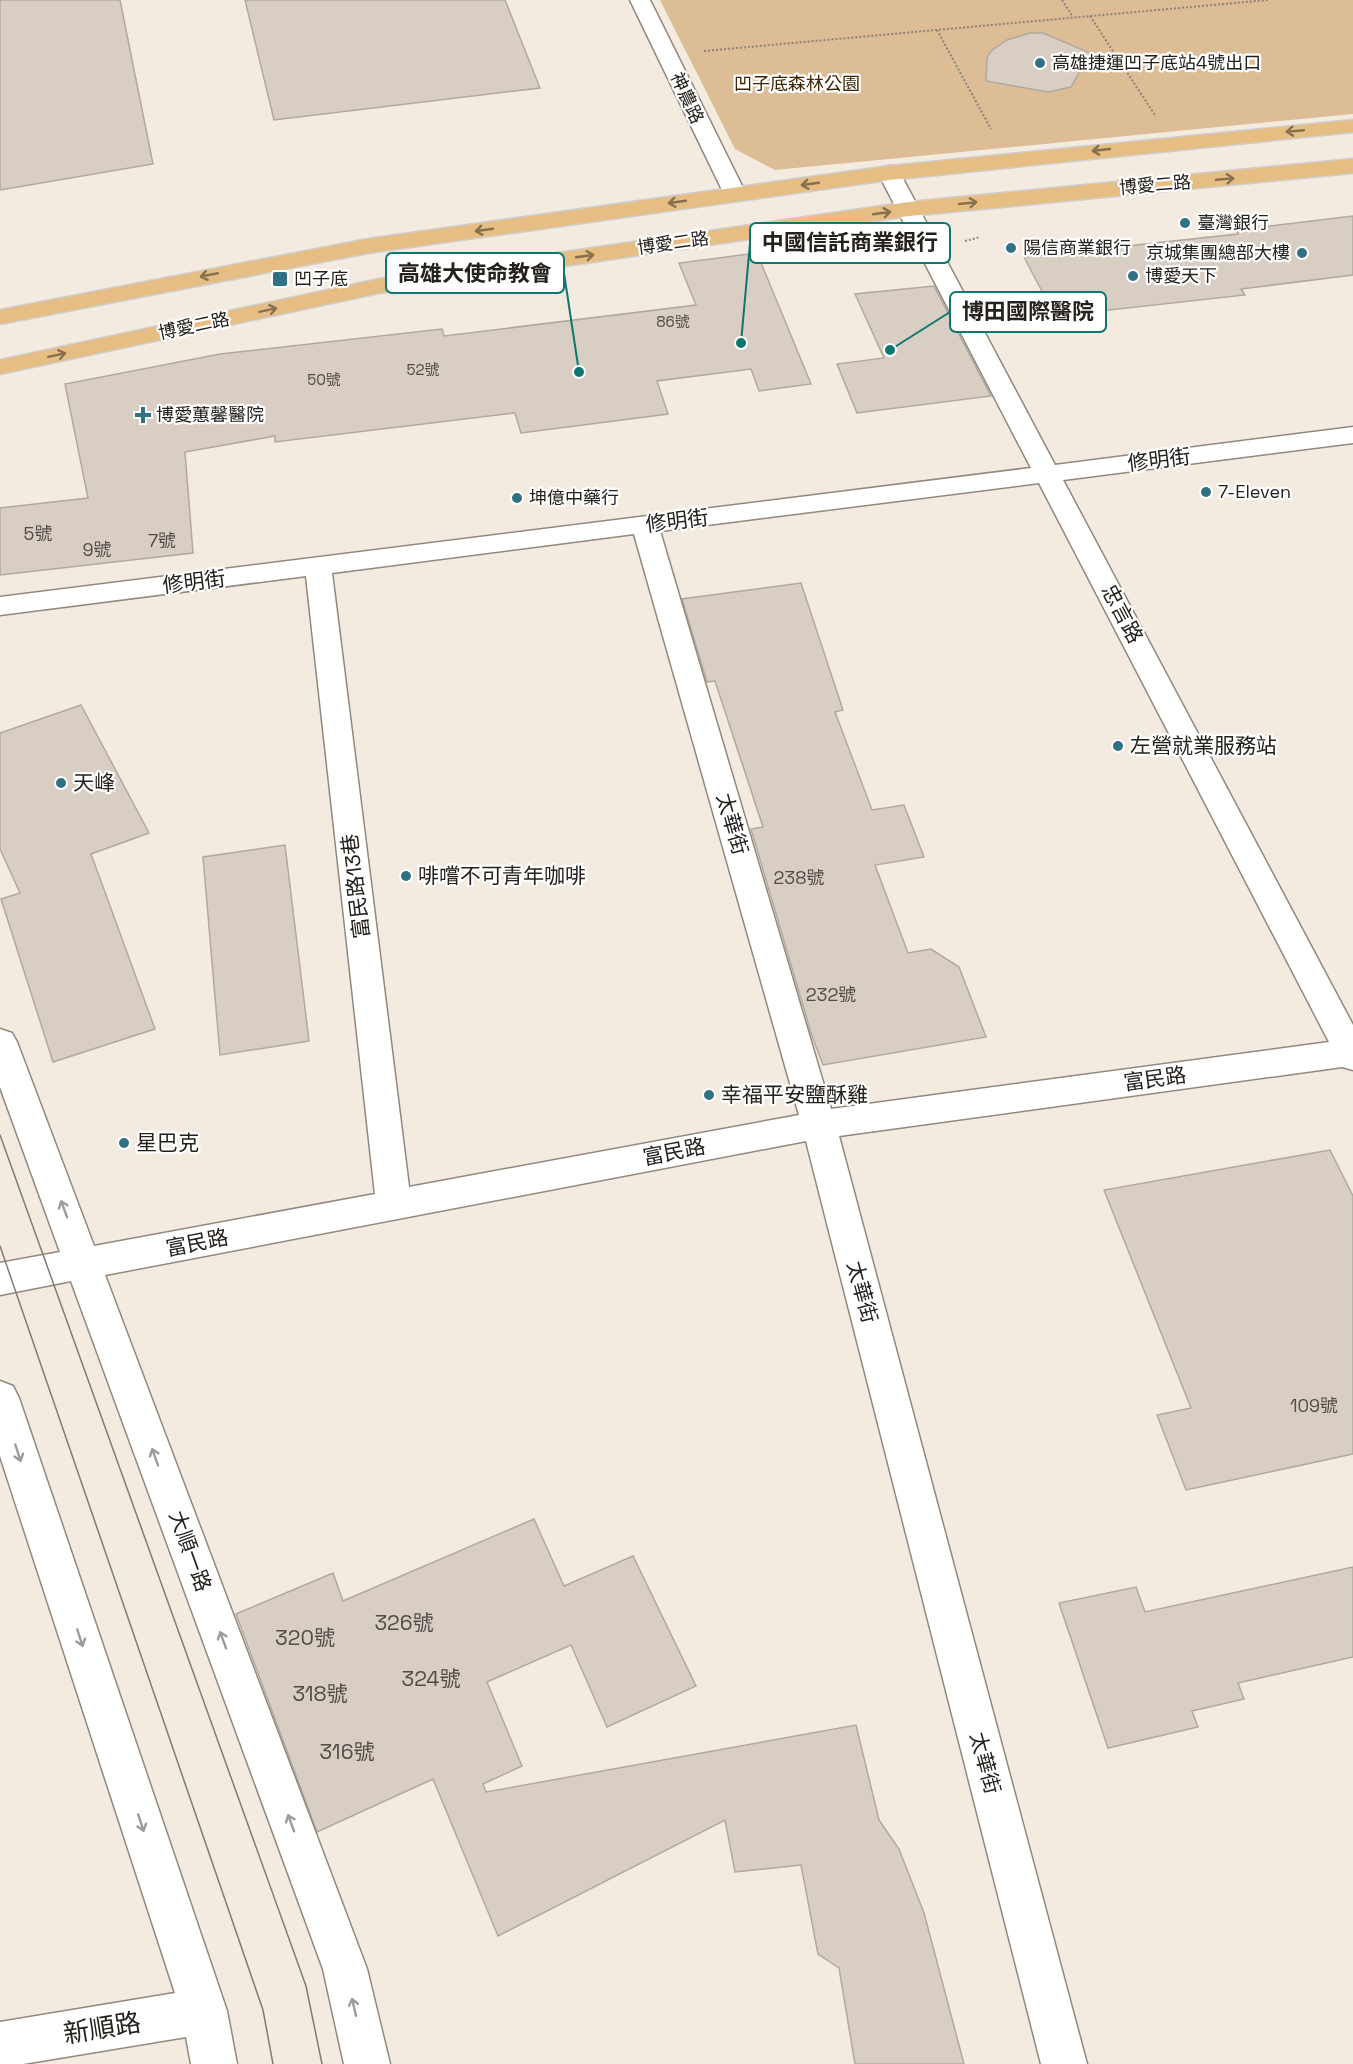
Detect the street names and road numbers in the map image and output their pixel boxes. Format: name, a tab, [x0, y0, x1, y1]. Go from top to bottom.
street label: 神農路	[666, 68, 709, 127]
street label: 博愛二路	[1118, 170, 1192, 199]
street label: 博愛二路	[636, 226, 710, 259]
street label: 博愛二路	[156, 307, 232, 344]
street label: 修明街	[1126, 442, 1192, 477]
street label: 修明街	[644, 503, 710, 538]
street label: 修明街	[161, 564, 227, 599]
street label: 忠言路	[1096, 580, 1149, 648]
street label: 太華街	[711, 790, 754, 858]
street label: 富民路13巷	[336, 832, 375, 940]
street label: 富民路	[1122, 1061, 1188, 1096]
street label: 富民路	[640, 1132, 707, 1171]
street label: 富民路	[163, 1223, 230, 1262]
street label: 太華街	[841, 1258, 884, 1326]
street label: 大順一路	[163, 1507, 218, 1595]
street label: 太華街	[964, 1729, 1007, 1797]
street label: 新順路	[61, 2005, 143, 2051]

